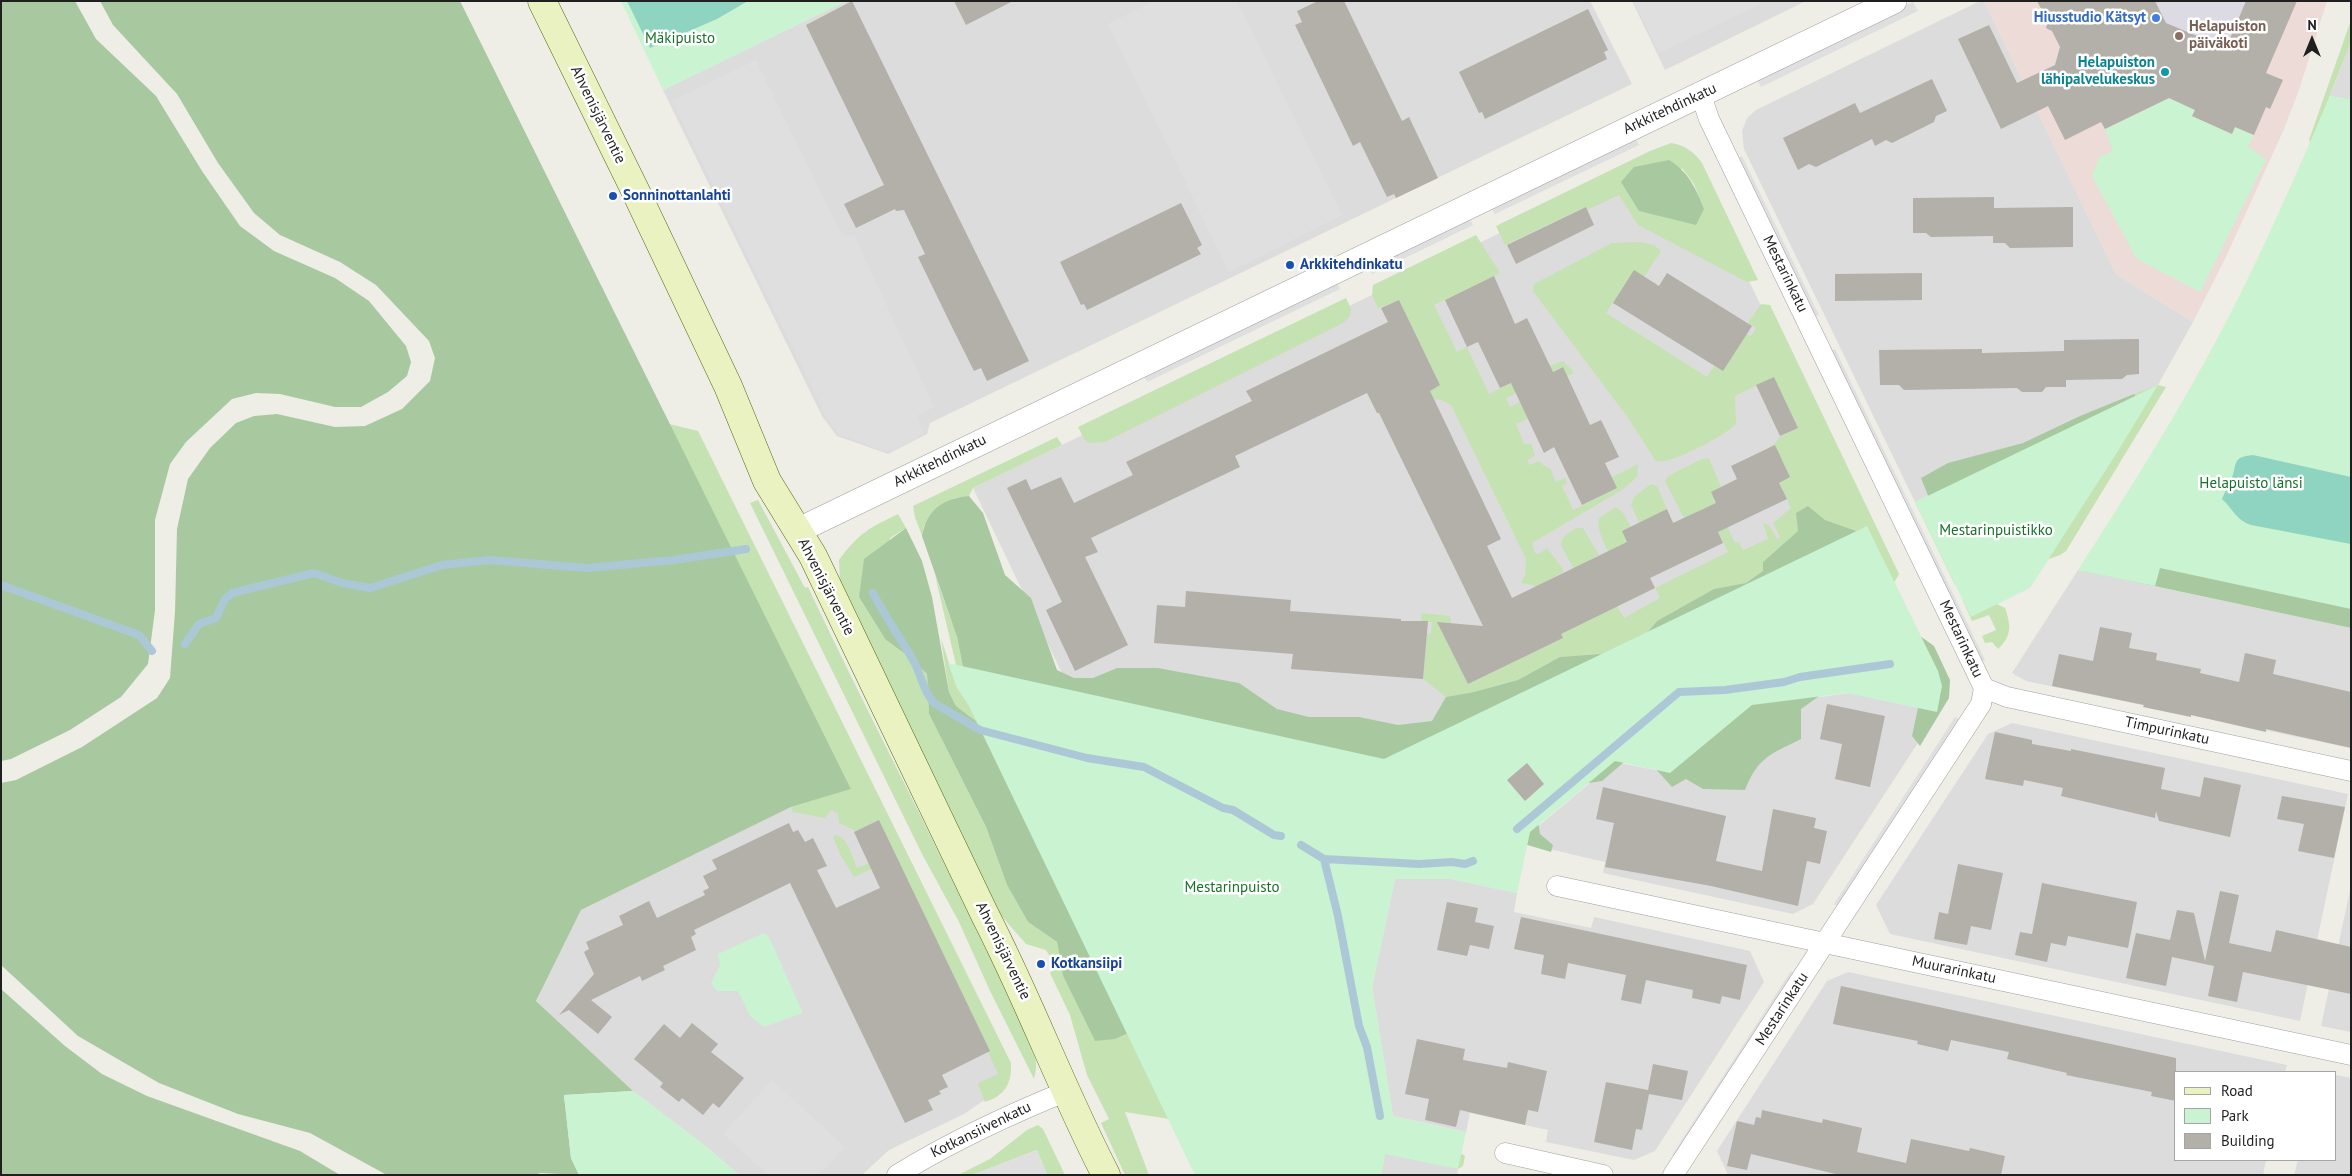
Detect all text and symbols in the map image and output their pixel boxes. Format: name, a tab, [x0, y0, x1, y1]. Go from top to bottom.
place label: Hiusstudio Kätsyt	[2034, 9, 2146, 27]
marker: Hiusstudio Kätsyt	[2150, 12, 2162, 24]
north arrow	[2287, 15, 2337, 65]
text: N	[2307, 16, 2317, 34]
place label: Helapuiston päiväkoti	[2189, 18, 2266, 53]
park label: Mäkipuisto	[645, 30, 715, 48]
marker: Helapuiston päiväkoti	[2173, 30, 2185, 42]
place label: Helapuiston lähipalvelukeskus	[2041, 54, 2155, 89]
street label: Ahvenisjärventie	[567, 63, 629, 167]
marker: Helapuiston lähipalvelukeskus	[2159, 66, 2171, 78]
street label: Arkkitehdinkatu	[1620, 79, 1720, 139]
place label: Sonninottanlahti	[623, 187, 731, 205]
marker: Sonninottanlahti	[607, 190, 619, 202]
street label: Mestarinkatu	[1759, 233, 1811, 315]
place label: Arkkitehdinkatu	[1300, 256, 1402, 274]
marker: Arkkitehdinkatu	[1284, 259, 1296, 271]
street label: Arkkitehdinkatu	[891, 431, 989, 491]
park label: Helapuisto länsi	[2199, 475, 2303, 493]
park label: Mestarinpuistikko	[1939, 522, 2053, 540]
street label: Ahvenisjärventie	[794, 536, 858, 638]
street label: Mestarinkatu	[1935, 597, 1987, 681]
street label: Timpurinkatu	[2123, 713, 2211, 749]
park label: Mestarinpuisto	[1184, 879, 1280, 897]
street label: Ahvenisjärventie	[972, 899, 1034, 1003]
street label: Muurarinkatu	[1910, 952, 1998, 988]
place label: Kotkansiipi	[1051, 955, 1122, 973]
marker: Kotkansiipi	[1035, 958, 1047, 970]
street label: Mestarinkatu	[1752, 969, 1812, 1049]
legend	[2174, 1071, 2337, 1161]
text: Road	[2221, 1081, 2253, 1100]
street label: Kotkansiivenkatu	[928, 1098, 1034, 1162]
text: Park	[2221, 1106, 2249, 1125]
text: Building	[2221, 1131, 2275, 1150]

